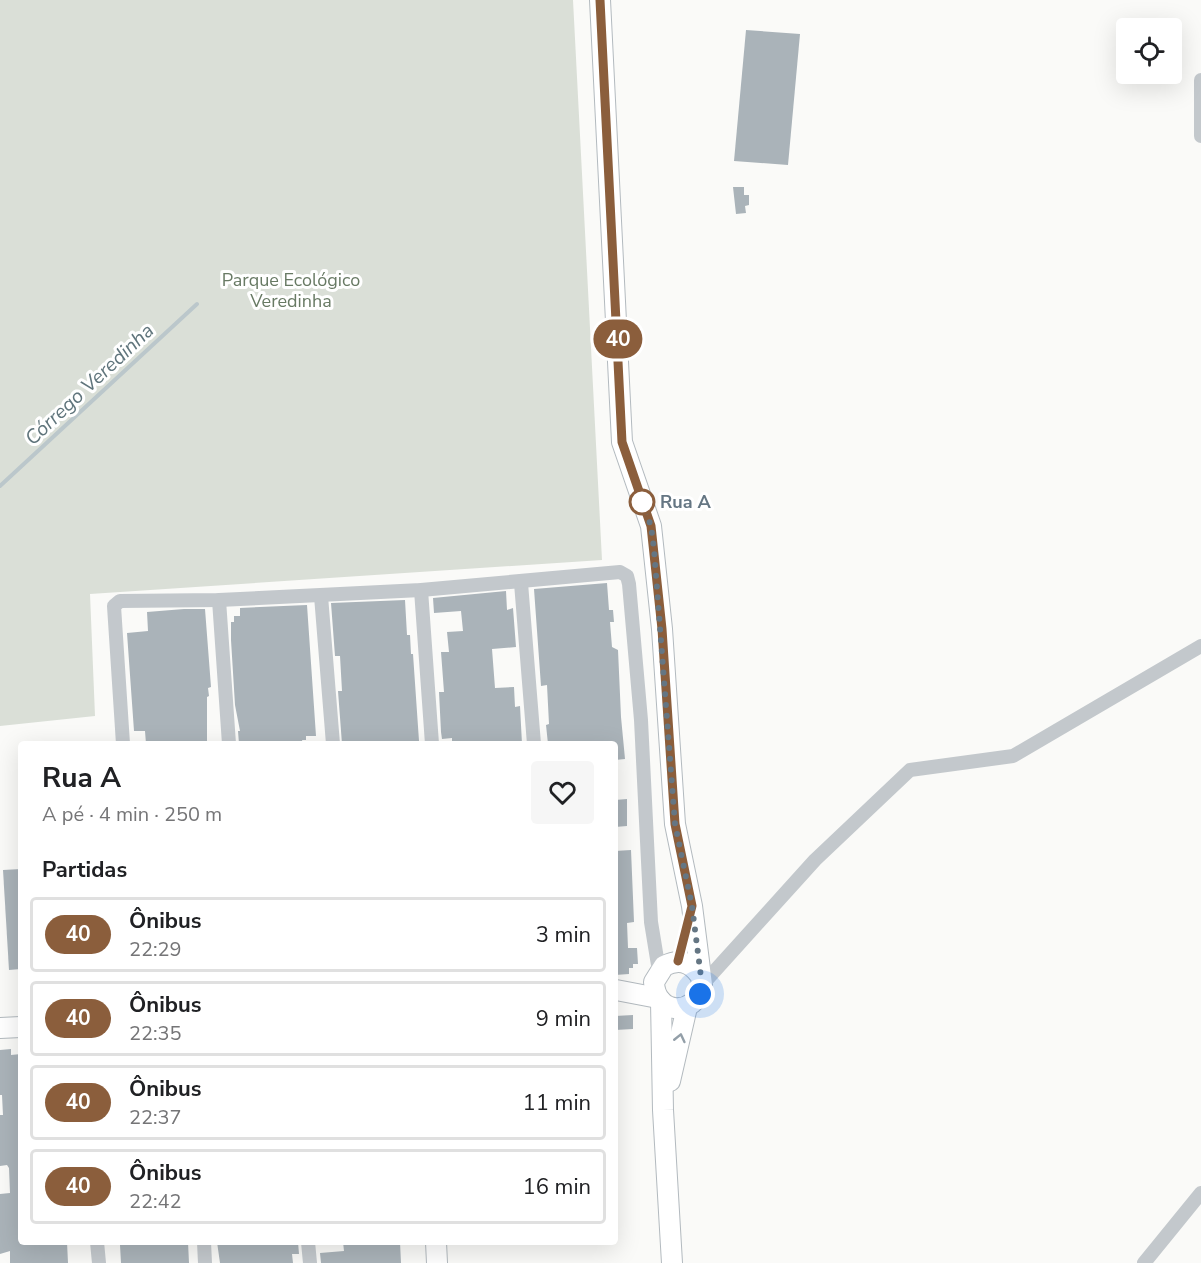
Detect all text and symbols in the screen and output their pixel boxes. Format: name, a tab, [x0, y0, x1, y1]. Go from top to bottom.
map controls	[1116, 18, 1182, 84]
button: locate	[1116, 18, 1182, 84]
park label: Parque Ecológico Veredinha	[222, 268, 360, 313]
water label: Córrego Veredinha	[19, 317, 160, 451]
line badge: 40	[591, 320, 645, 358]
text: 40	[605, 325, 631, 353]
marker: Rua A	[629, 489, 655, 515]
place label: Rua A	[660, 490, 711, 514]
text: Rua A	[42, 759, 121, 797]
button: heart	[531, 761, 594, 824]
text: A pé · 4 min · 250 m	[42, 801, 222, 828]
text: Partidas	[42, 855, 127, 885]
text: Ônibus	[129, 906, 201, 936]
text: 40	[65, 920, 91, 948]
text: 3 min	[536, 920, 591, 950]
text: 22:29	[129, 936, 182, 963]
your location	[685, 979, 715, 1009]
text: Ônibus	[129, 990, 201, 1020]
text: 40	[65, 1004, 91, 1032]
text: 9 min	[536, 1004, 591, 1034]
text: 22:35	[129, 1020, 182, 1047]
one-way arrow	[672, 1033, 685, 1043]
text: Ônibus	[129, 1074, 201, 1104]
text: 40	[65, 1088, 91, 1116]
text: 11 min	[523, 1088, 591, 1118]
text: 22:37	[129, 1104, 182, 1131]
text: Ônibus	[129, 1158, 201, 1188]
text: 40	[65, 1172, 91, 1200]
text: 16 min	[523, 1172, 591, 1202]
text: 22:42	[129, 1188, 182, 1215]

